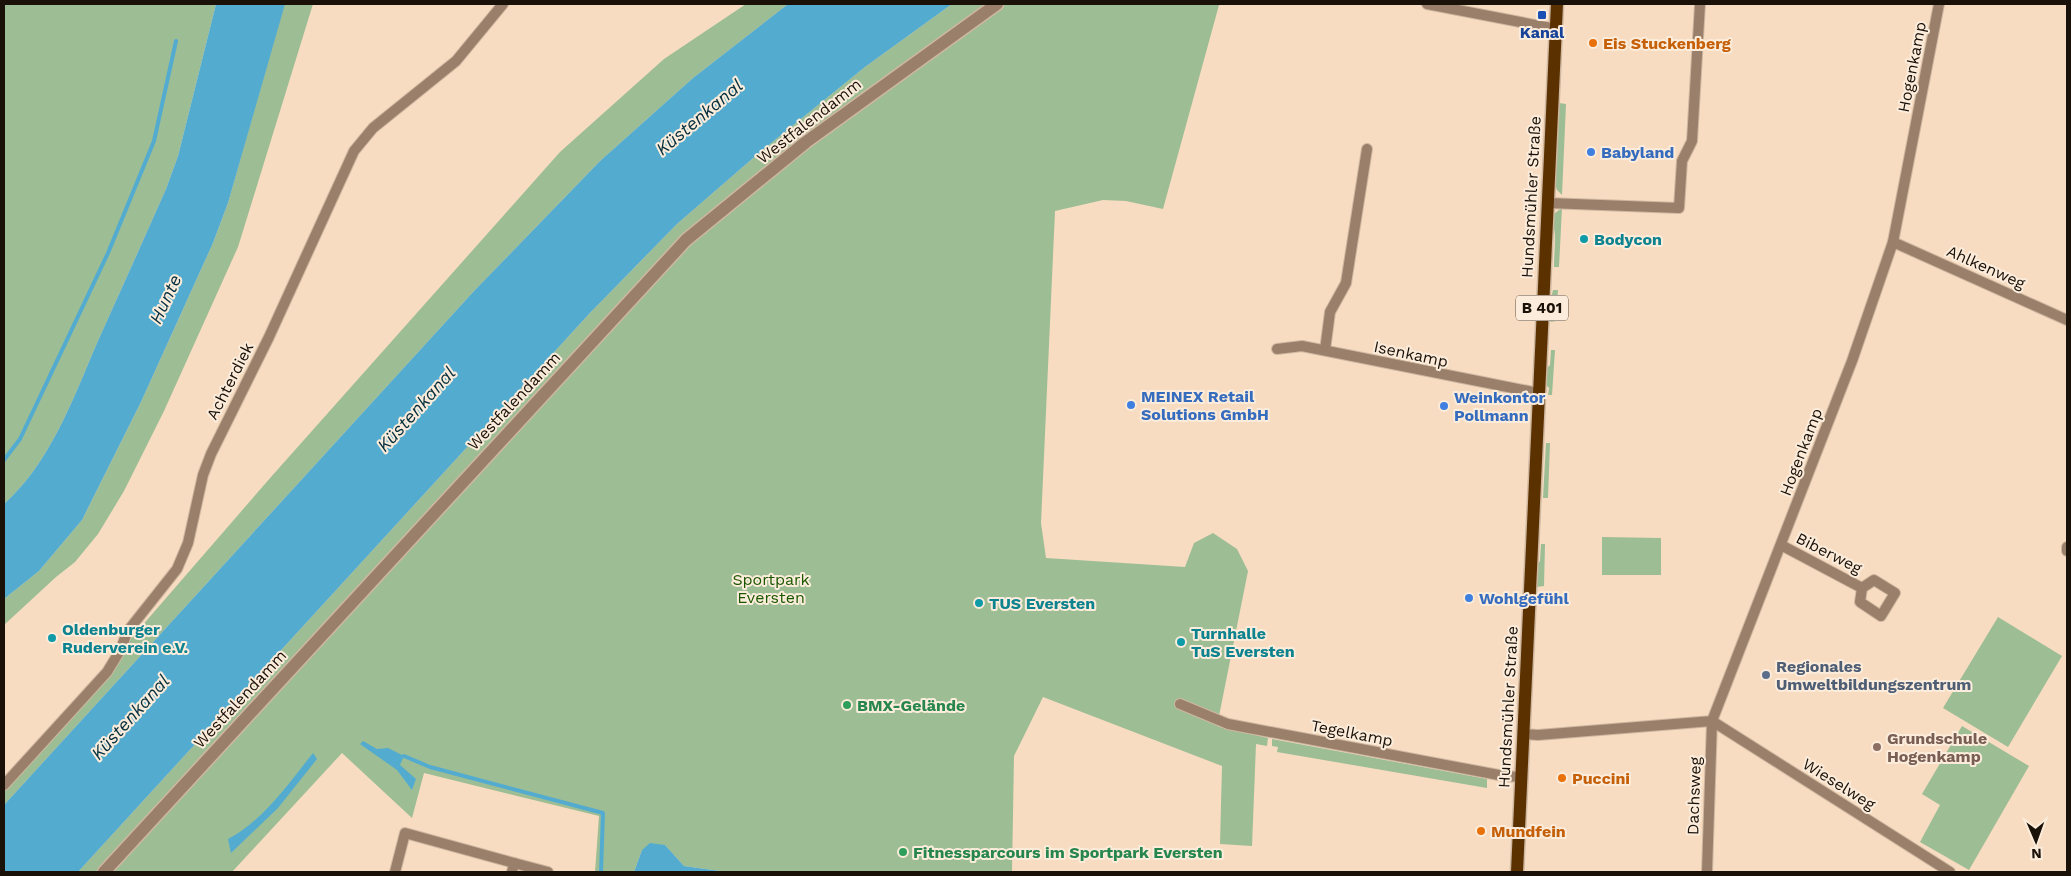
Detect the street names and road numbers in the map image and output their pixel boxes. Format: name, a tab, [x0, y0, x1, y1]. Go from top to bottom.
street label: Hogenkamp	[1894, 20, 1930, 114]
street label: Westfalendamm	[753, 74, 865, 168]
street label: Hundsmühler Straße	[1517, 116, 1545, 278]
street label: Ahlkenweg	[1944, 241, 2029, 293]
road number: B 401	[1516, 296, 1568, 320]
street label: Isenkamp	[1372, 337, 1450, 371]
street label: Achterdiek	[202, 339, 258, 423]
street label: Westfalendamm	[464, 348, 564, 454]
street label: Hogenkamp	[1776, 406, 1826, 498]
street label: Biberweg	[1793, 528, 1866, 578]
street label: Hundsmühler Straße	[1494, 626, 1522, 788]
street label: Westfalendamm	[190, 646, 290, 752]
street label: Tegelkamp	[1309, 716, 1395, 750]
street label: Wieselweg	[1799, 754, 1879, 814]
street label: Dachsweg	[1683, 756, 1705, 835]

